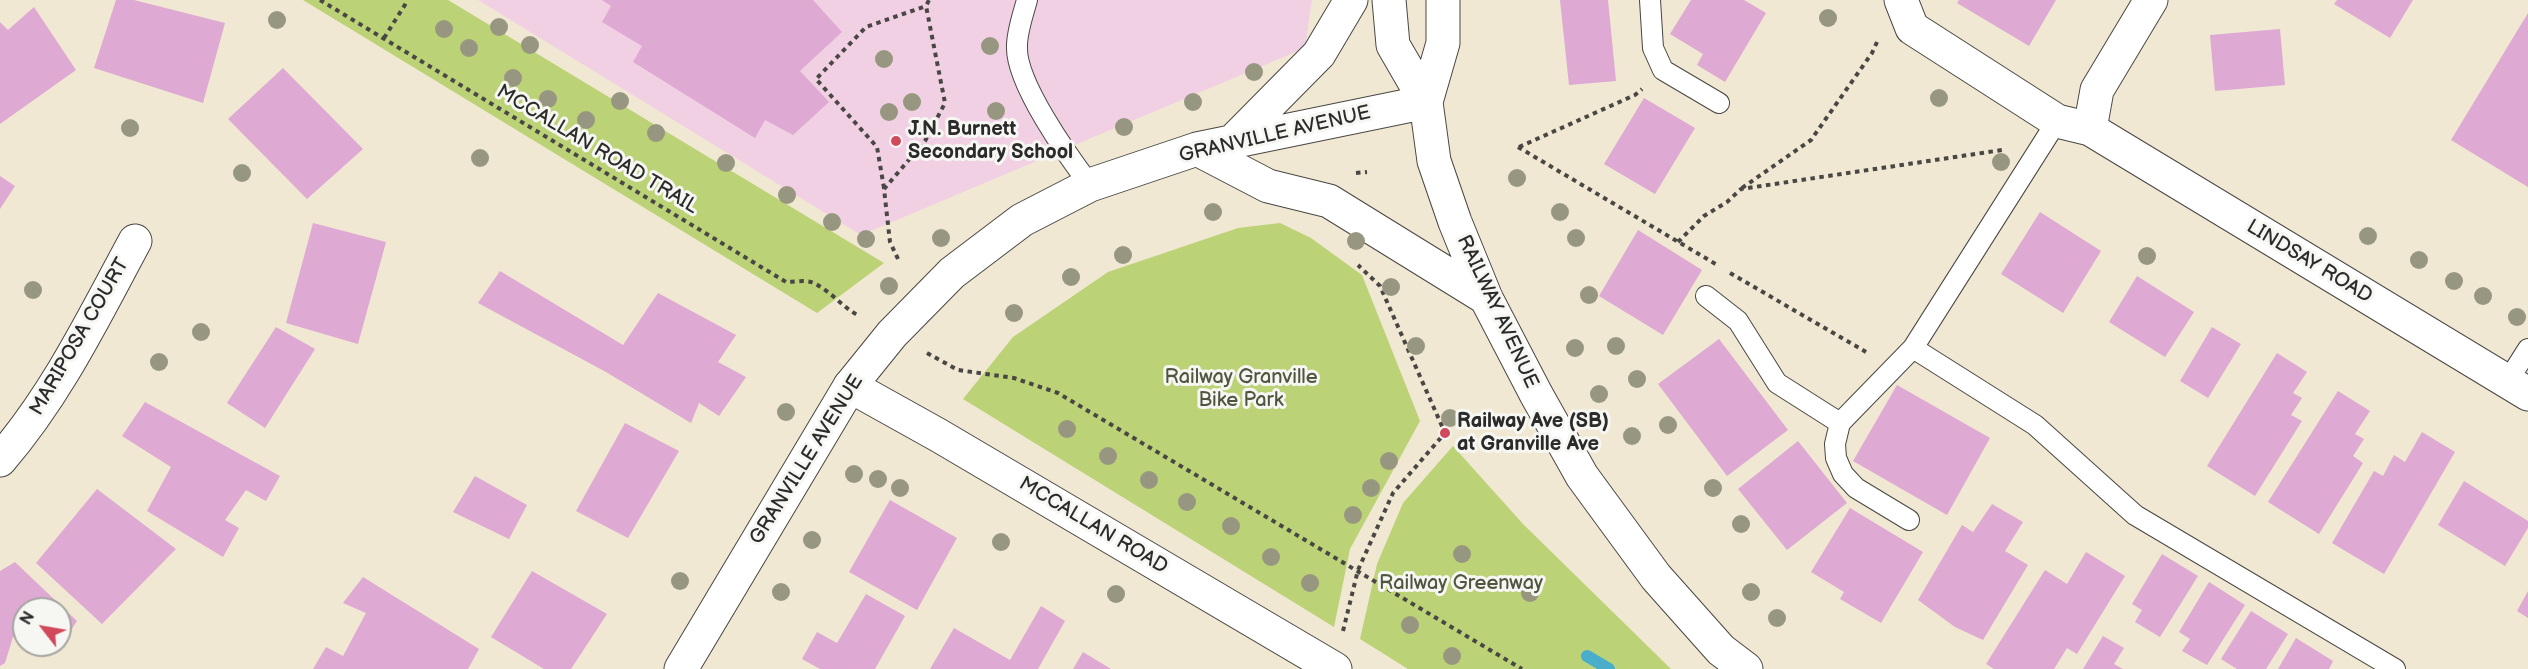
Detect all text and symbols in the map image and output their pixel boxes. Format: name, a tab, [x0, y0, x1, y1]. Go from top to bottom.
street label: MCCALLAN ROAD TRAIL	[492, 80, 702, 220]
street label: GRANVILLE AVENUE	[1177, 101, 1373, 169]
place label: J.N. Burnett Secondary School	[908, 118, 1073, 165]
marker: J.N. Burnett Secondary School	[889, 134, 903, 148]
street label: LINDSAY ROAD	[2242, 215, 2376, 309]
street label: RAILWAY AVENUE	[1451, 232, 1543, 392]
street label: MARIPOSA COURT	[25, 254, 135, 420]
park label: Railway Granville Bike Park	[1164, 366, 1318, 413]
street label: GRANVILLE AVENUE	[745, 371, 869, 549]
place label: Railway Ave (SB) at Granville Ave	[1457, 410, 1609, 457]
marker: Railway Ave (SB) at Granville Ave	[1438, 426, 1452, 440]
street label: MCCALLAN ROAD	[1014, 472, 1172, 580]
park label: Railway Greenway	[1379, 572, 1543, 596]
north arrow	[12, 597, 72, 657]
text: N	[17, 608, 39, 629]

